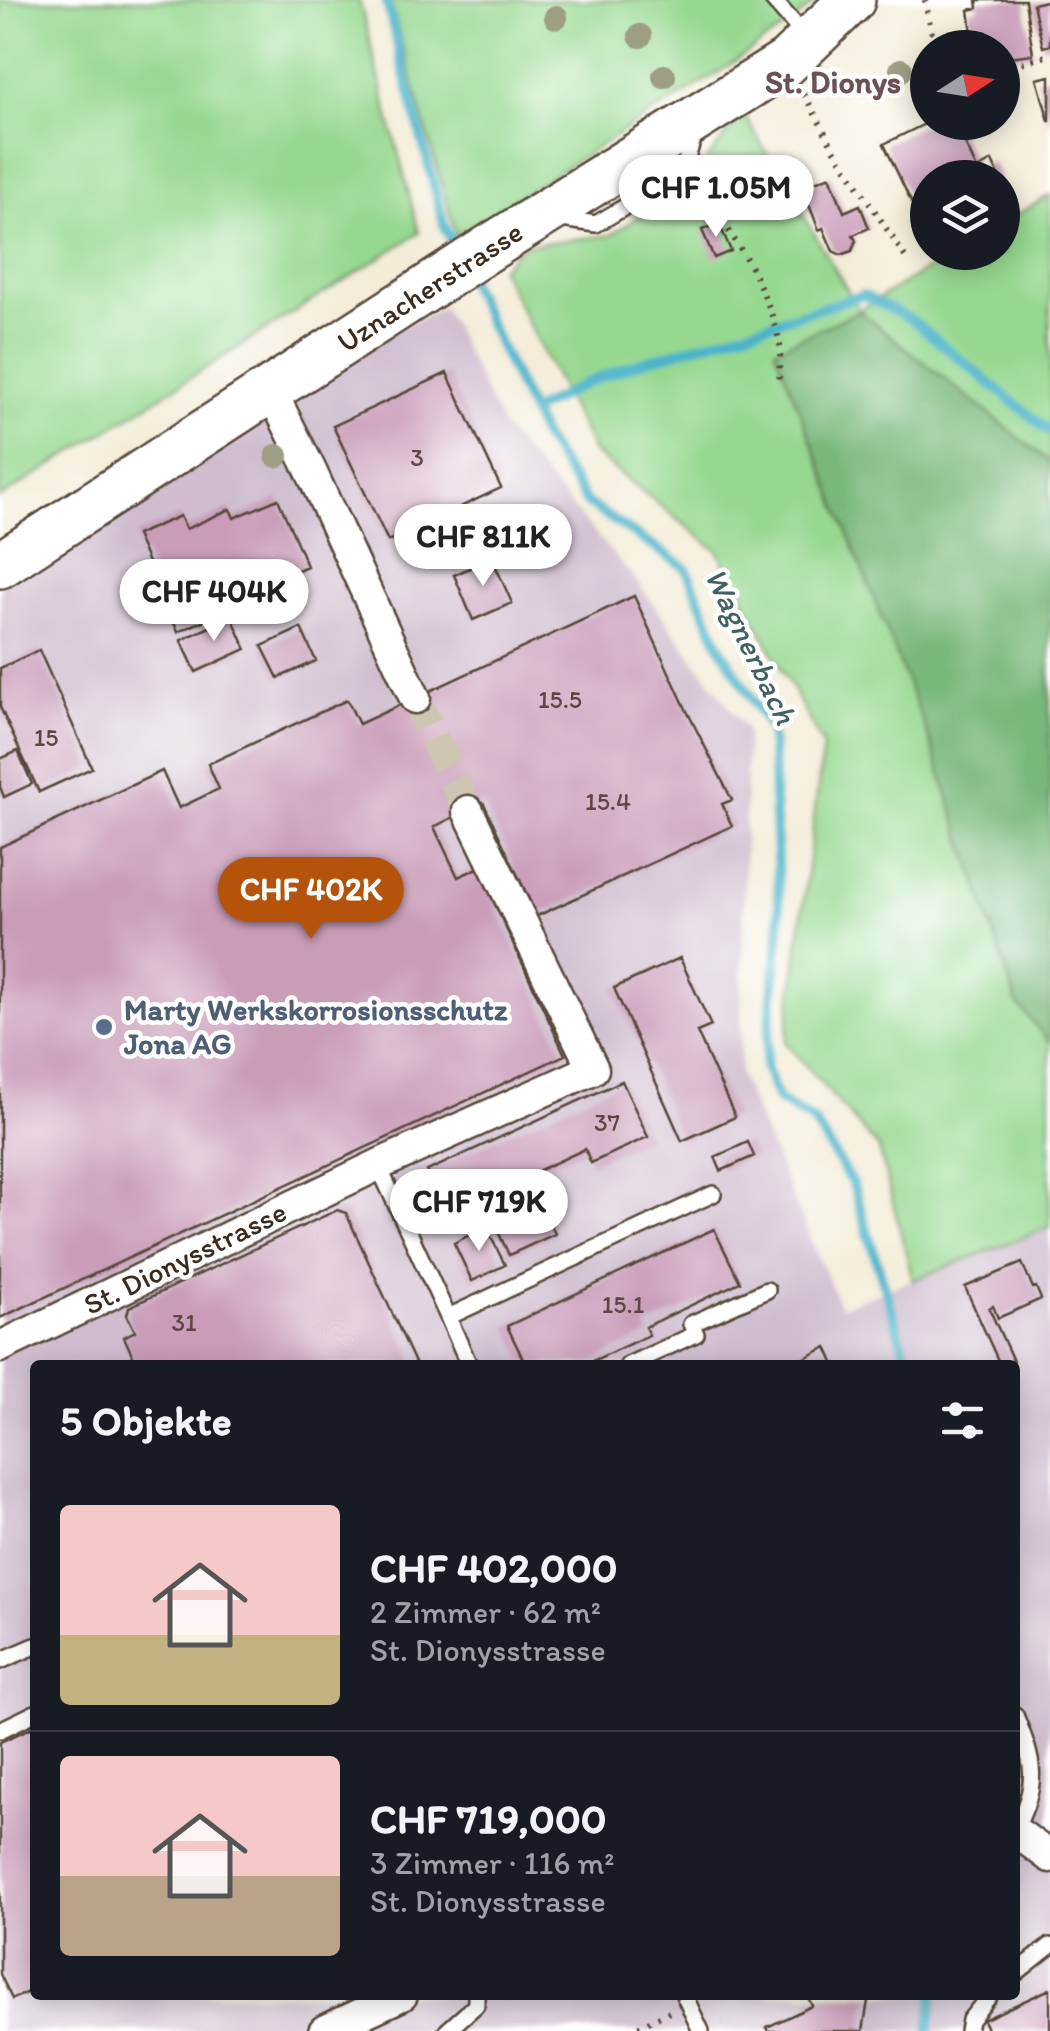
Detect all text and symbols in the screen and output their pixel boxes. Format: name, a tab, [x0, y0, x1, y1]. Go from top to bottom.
north arrow	[910, 30, 1020, 140]
map controls	[910, 30, 1020, 270]
district label: St. Dionys	[765, 63, 901, 101]
pin: CHF 1.05M	[602, 155, 830, 240]
button: layers	[910, 160, 1020, 270]
text: CHF 1.05M	[641, 168, 791, 206]
street label: Uznacherstrasse	[330, 213, 529, 360]
house number: 3	[410, 442, 424, 472]
pin: CHF 811K	[380, 504, 586, 589]
text: CHF 811K	[416, 517, 550, 555]
pin: CHF 404K	[111, 559, 317, 644]
water label: Wagnerbach	[697, 562, 805, 730]
text: CHF 404K	[142, 572, 286, 610]
house number: 15.5	[538, 684, 582, 714]
house number: 15	[34, 722, 58, 752]
house number: 15.4	[585, 786, 631, 816]
pin: CHF 402K	[208, 857, 414, 942]
text: CHF 402K	[240, 870, 382, 908]
place label: Marty Werkskorrosionsschutz Jona AG	[123, 991, 508, 1062]
marker: Marty Werkskorrosionsschutz Jona AG	[93, 1016, 115, 1038]
house number: 37	[594, 1107, 620, 1137]
pin: CHF 719K	[376, 1169, 582, 1254]
text: CHF 719K	[412, 1182, 546, 1220]
street label: St. Dionysstrasse	[77, 1192, 292, 1323]
house number: 15.1	[602, 1289, 645, 1319]
house number: 31	[171, 1307, 197, 1337]
icon: filters	[935, 1393, 990, 1448]
text: 5 Objekte	[60, 1395, 232, 1446]
text: CHF 402,000	[370, 1542, 618, 1593]
icon: home	[140, 1545, 260, 1665]
text: 2 Zimmer · 62 m²	[370, 1593, 601, 1631]
text: St. Dionysstrasse	[370, 1631, 606, 1669]
text: CHF 719,000	[370, 1793, 607, 1844]
icon: home	[140, 1796, 260, 1916]
text: 3 Zimmer · 116 m²	[370, 1844, 614, 1882]
text: St. Dionysstrasse	[370, 1882, 606, 1920]

